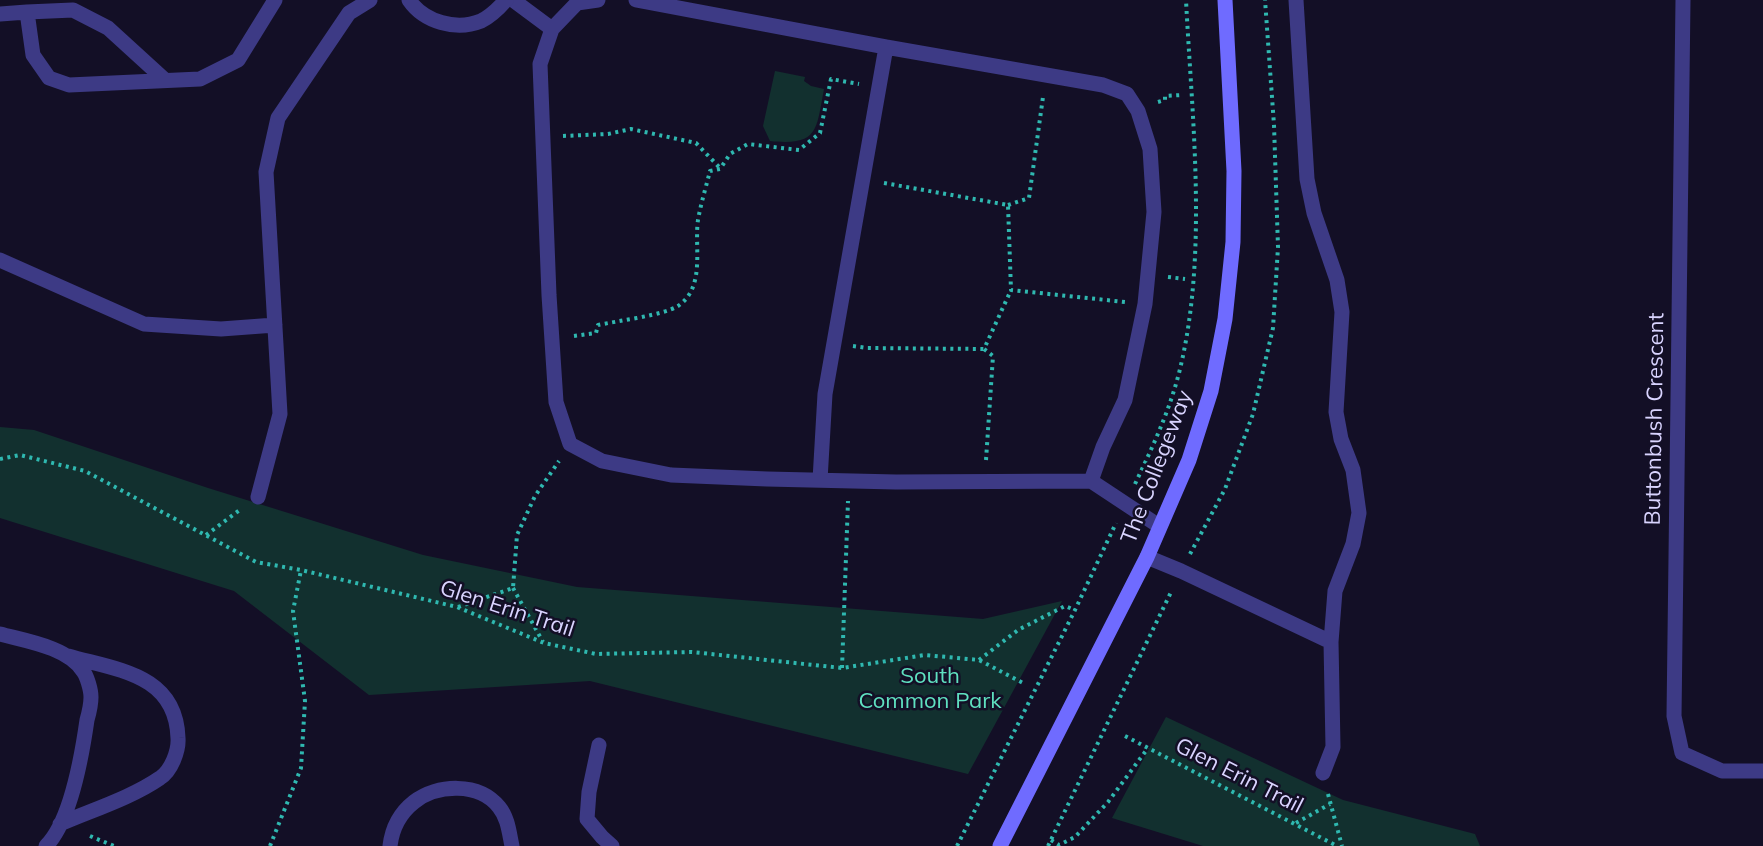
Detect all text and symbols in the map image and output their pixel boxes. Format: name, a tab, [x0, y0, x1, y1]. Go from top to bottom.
street label: Buttonbush Crescent	[1640, 313, 1670, 525]
street label: The Collegeway	[1116, 387, 1198, 547]
street label: Glen Erin Trail	[436, 575, 578, 643]
park label: South Common Park	[859, 663, 1001, 714]
street label: Glen Erin Trail	[1171, 732, 1307, 820]

